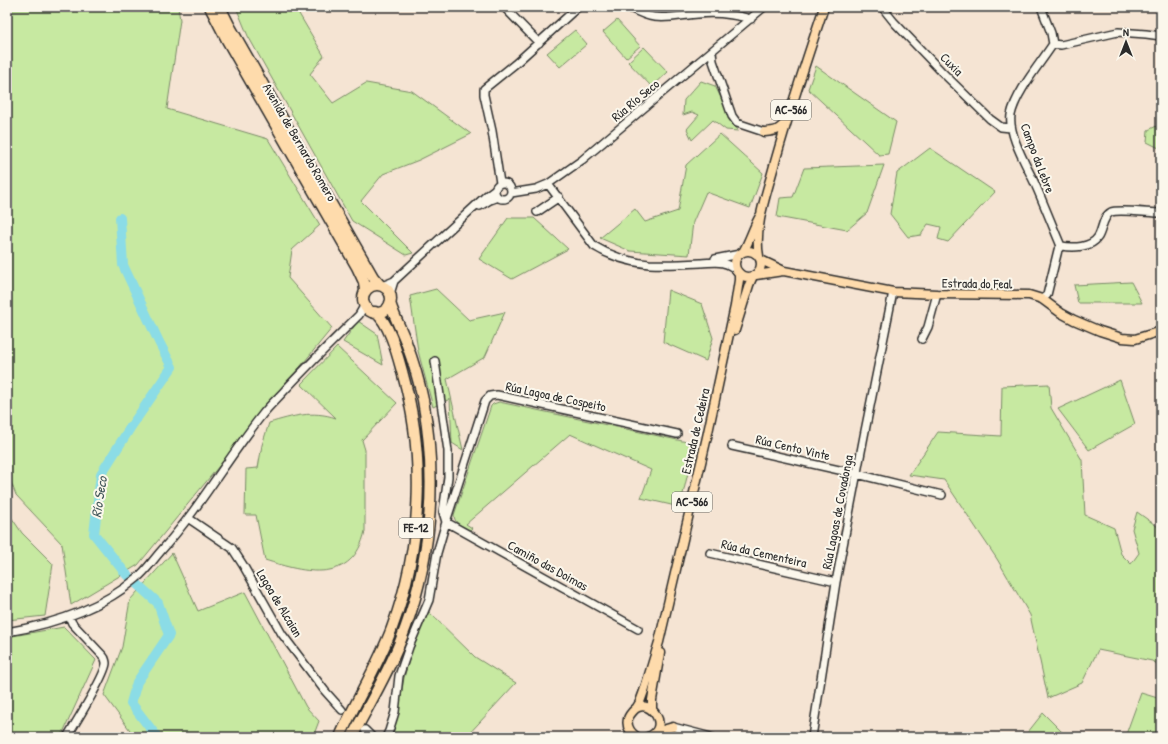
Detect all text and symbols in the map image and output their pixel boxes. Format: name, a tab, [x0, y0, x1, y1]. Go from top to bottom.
north arrow	[1106, 22, 1146, 62]
text: N	[1123, 25, 1129, 39]
street label: Cuxia	[936, 48, 968, 80]
street label: Rúa Río Seco	[607, 75, 663, 125]
street label: Avenida de Bernardo Romero	[259, 80, 341, 204]
road number: AC-566	[771, 100, 811, 120]
street label: Campo da Lebre	[1016, 120, 1060, 196]
street label: Estrada do Feal	[942, 273, 1013, 293]
street label: Rúa Lagoa de Cospeito	[504, 377, 608, 415]
street label: Estrada de Cedeira	[676, 386, 714, 476]
street label: Rúa Cento Vinte	[754, 430, 832, 464]
street label: Rúa Lagoas de Covadonga	[817, 453, 857, 571]
water label: Río Seco	[86, 474, 111, 519]
road number: AC-566	[672, 492, 712, 512]
road number: FE-12	[399, 518, 433, 538]
street label: Rúa da Cementeira	[719, 534, 809, 572]
street label: Camiño das Doimas	[504, 535, 592, 595]
street label: Lagoa de Alcaian	[253, 566, 307, 640]

